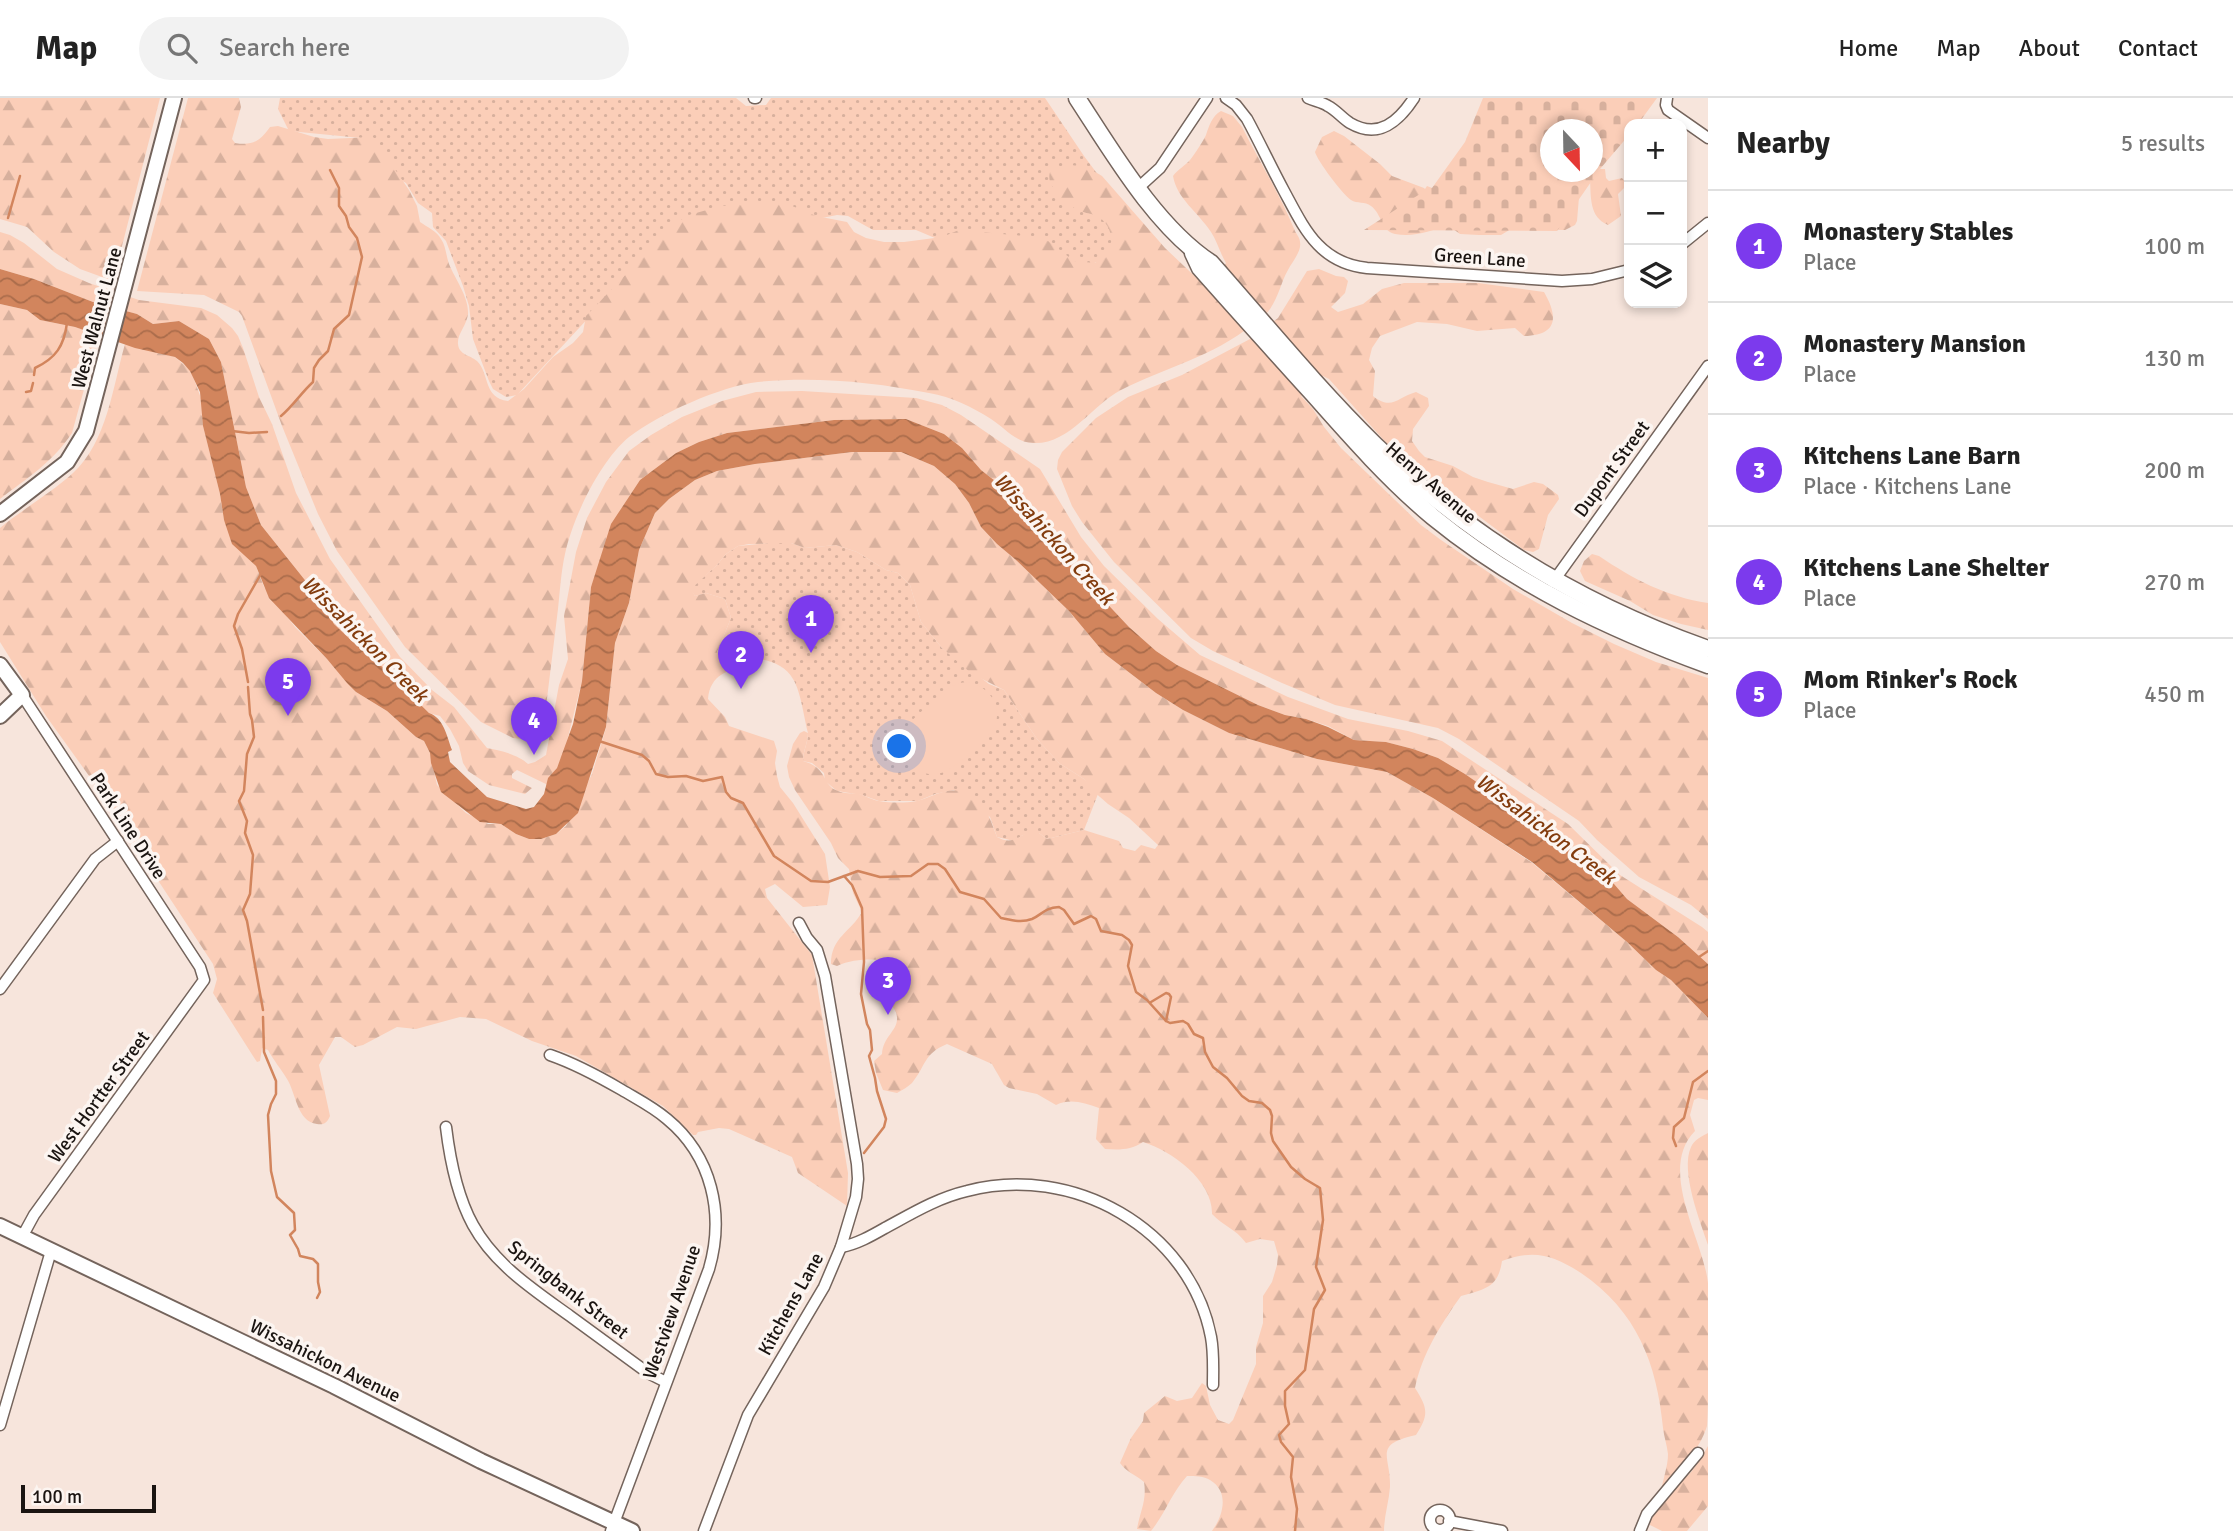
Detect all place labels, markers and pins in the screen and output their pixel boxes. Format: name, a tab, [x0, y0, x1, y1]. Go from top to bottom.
pin: 1	[788, 595, 834, 653]
pin: 2	[718, 631, 764, 689]
pin: 5	[265, 658, 311, 716]
pin: 4	[511, 697, 557, 755]
pin: 3	[865, 957, 911, 1015]

